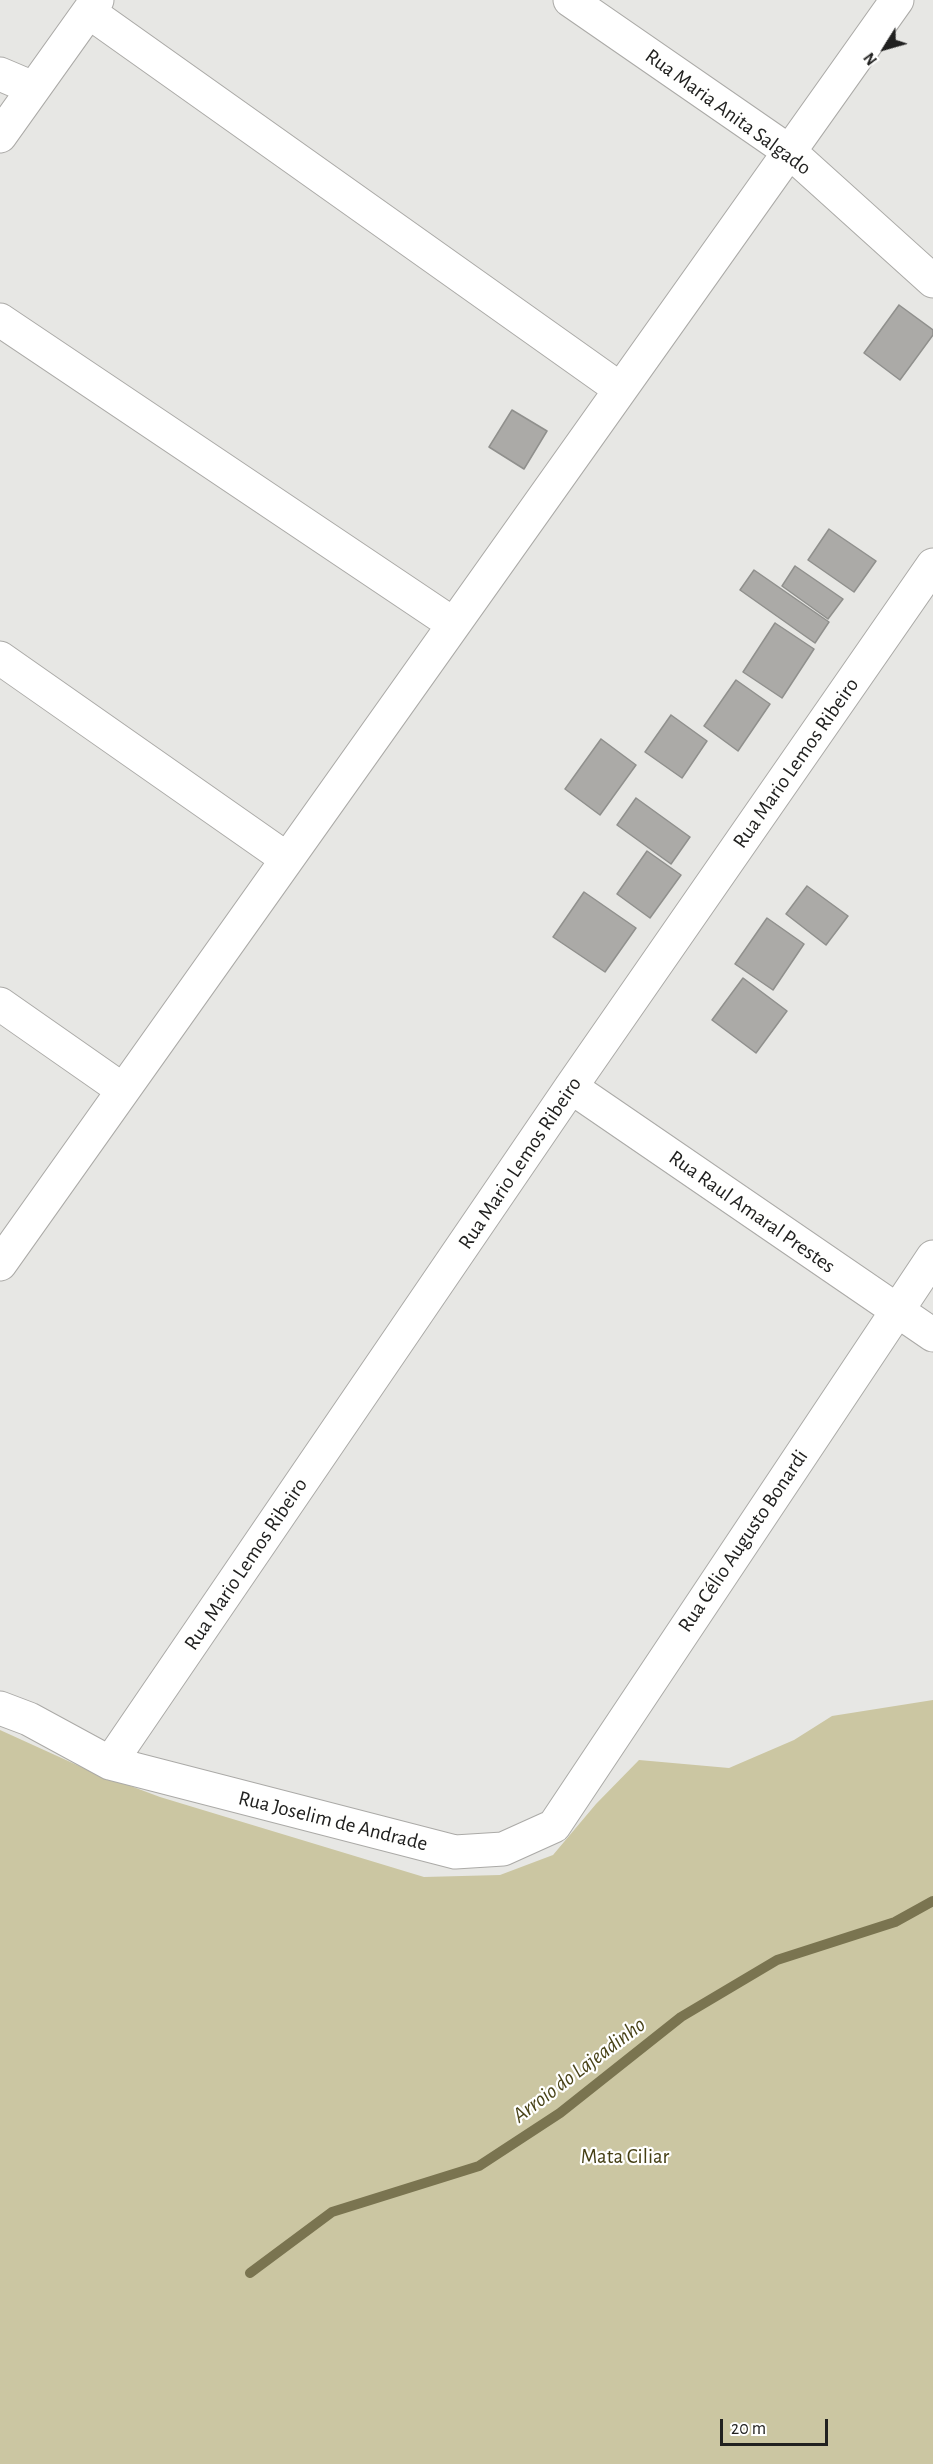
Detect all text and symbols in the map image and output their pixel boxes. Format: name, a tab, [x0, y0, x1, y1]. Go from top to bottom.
north arrow	[855, 18, 915, 78]
street label: Rua Maria Anita Salgado	[640, 43, 816, 181]
text: N	[861, 50, 880, 68]
street label: Rua Mario Lemos Ribeiro	[728, 673, 864, 853]
street label: Rua Mario Lemos Ribeiro	[453, 1072, 587, 1254]
street label: Rua Raul Amaral Prestes	[664, 1145, 840, 1279]
street label: Rua Célio Augusto Bonardi	[672, 1445, 814, 1637]
street label: Rua Mario Lemos Ribeiro	[179, 1473, 313, 1655]
street label: Rua Joselim de Andrade	[236, 1785, 430, 1857]
water label: Arroio do Lajeadinho	[507, 2011, 651, 2129]
park label: Mata Ciliar	[581, 2144, 669, 2170]
scale bar	[723, 2407, 831, 2445]
text: 20 m	[731, 2420, 766, 2438]

